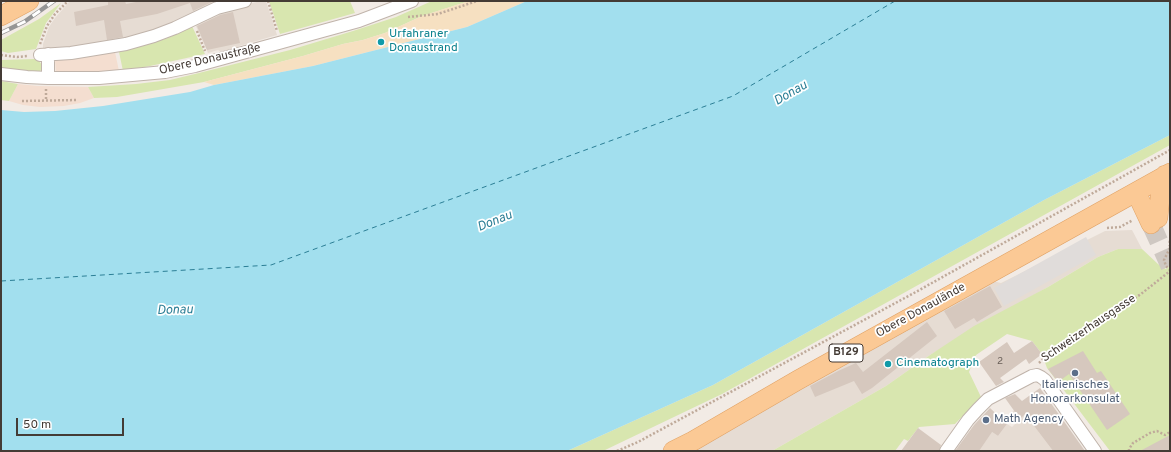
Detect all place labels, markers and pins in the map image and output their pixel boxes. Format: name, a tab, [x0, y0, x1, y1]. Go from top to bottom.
place label: Urfahraner Donaustrand	[389, 28, 458, 56]
marker: Urfahraner Donaustrand	[376, 37, 386, 47]
place label: Cinematograph	[896, 357, 979, 371]
marker: Cinematograph	[883, 359, 893, 369]
marker: Italienisches Honorarkonsulat	[1070, 368, 1080, 378]
place label: Italienisches Honorarkonsulat	[1030, 379, 1120, 407]
place label: Math Agency	[994, 413, 1064, 427]
marker: Math Agency	[981, 415, 991, 425]

